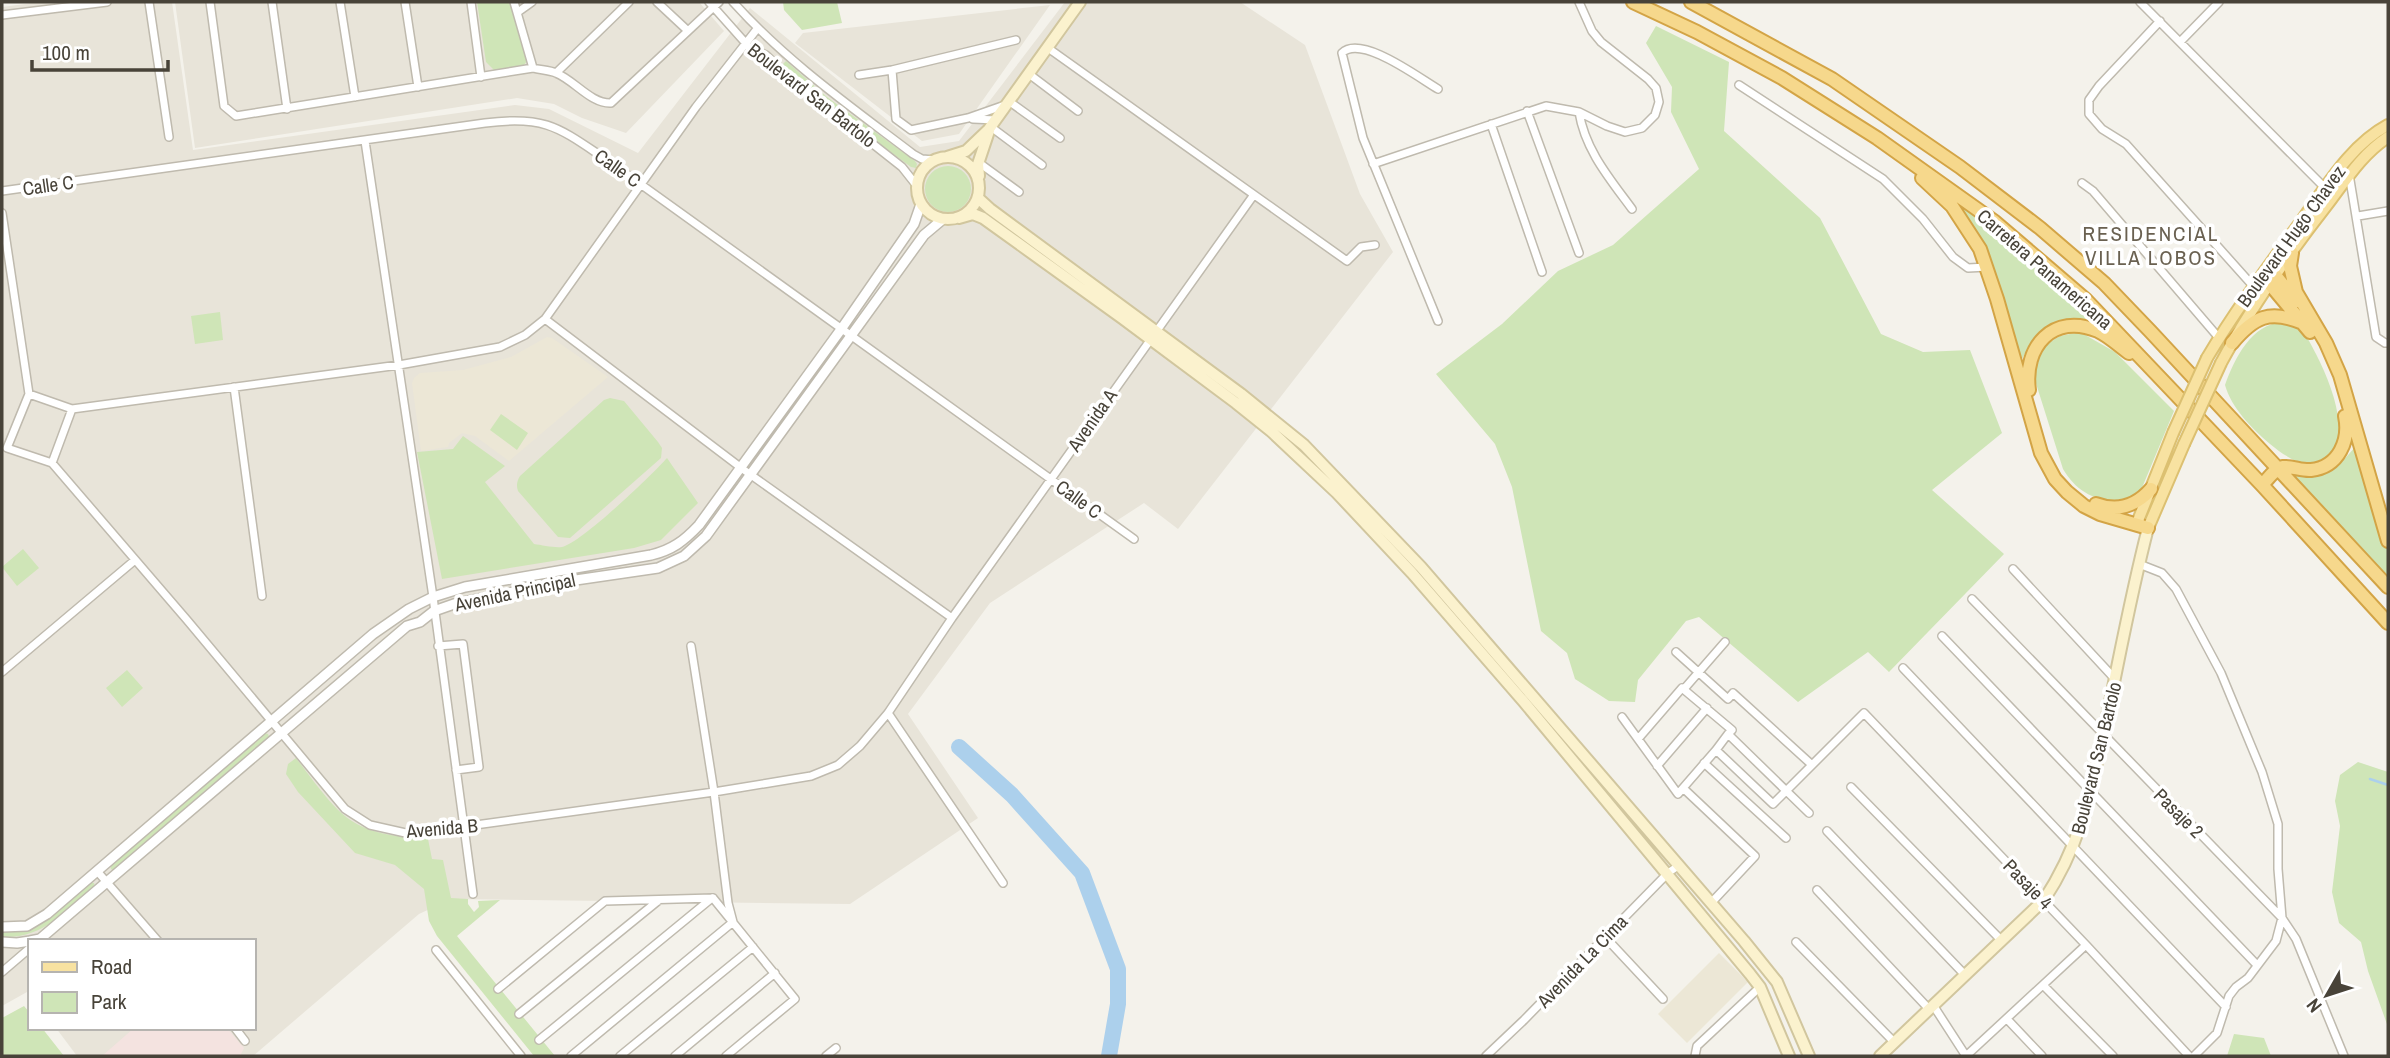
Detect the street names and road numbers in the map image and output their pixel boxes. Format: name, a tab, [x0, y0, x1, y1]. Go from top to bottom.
street label: Boulevard San Bartolo	[743, 37, 881, 153]
street label: Calle C	[590, 143, 646, 193]
street label: Boulevard Hugo Chavez	[2231, 160, 2351, 312]
street label: Calle C	[21, 169, 75, 201]
street label: Carretera Panamericana	[1972, 203, 2118, 335]
street label: Avenida A	[1060, 383, 1123, 457]
street label: Calle C	[1051, 473, 1107, 525]
street label: Avenida Principal	[451, 567, 578, 618]
street label: Boulevard San Bartolo	[2065, 679, 2127, 837]
street label: Pasaje 2	[2148, 782, 2210, 844]
street label: Avenida B	[404, 812, 479, 844]
street label: Pasaje 4	[1998, 853, 2059, 915]
street label: Avenida La Cima	[1530, 909, 1633, 1014]

